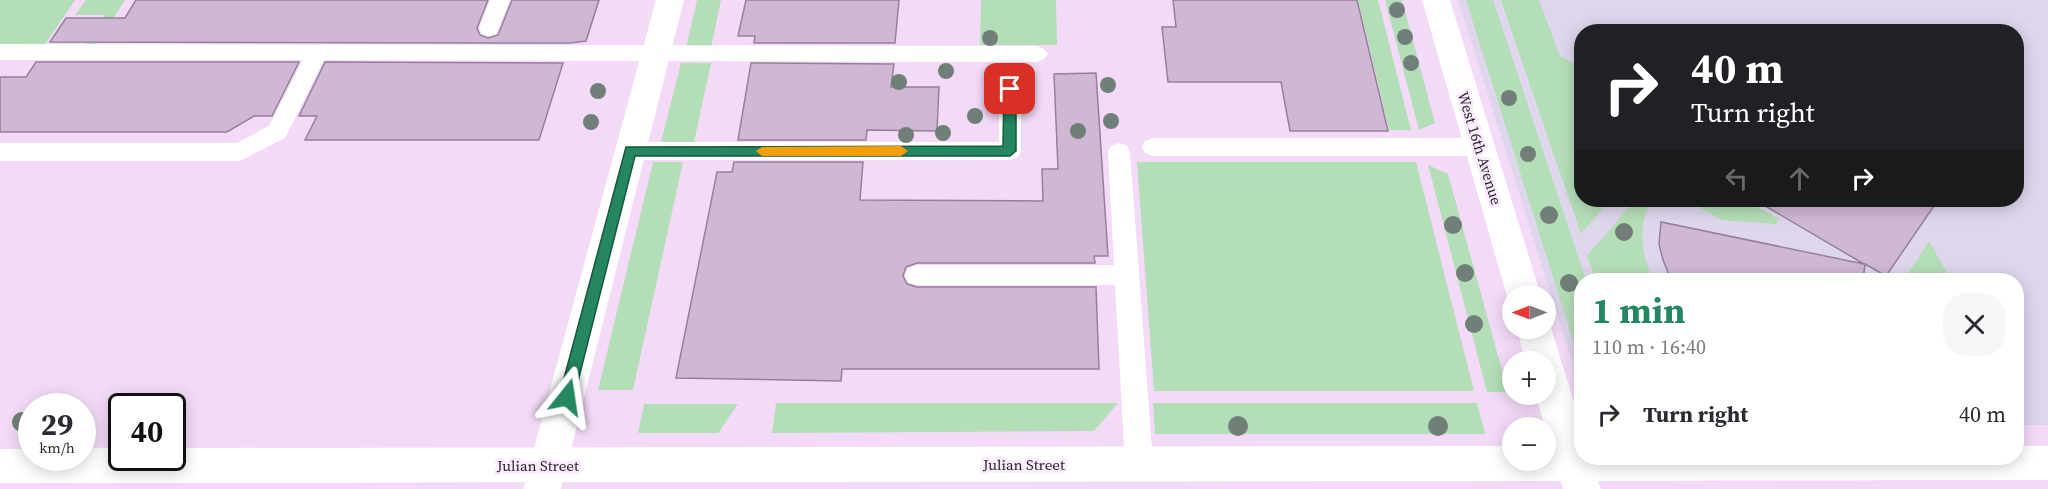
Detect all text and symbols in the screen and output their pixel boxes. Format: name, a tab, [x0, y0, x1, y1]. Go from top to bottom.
text: 40 m	[1691, 39, 1784, 97]
icon: right	[1592, 48, 1670, 126]
pin	[984, 63, 1035, 114]
icon: arrive	[993, 72, 1026, 105]
street label: West 16th Avenue	[1453, 89, 1507, 208]
text: Turn right	[1691, 94, 1815, 131]
icon: left	[1720, 162, 1753, 195]
icon: ahead	[1783, 162, 1816, 195]
icon: right	[1846, 162, 1879, 195]
north arrow	[1502, 285, 1556, 339]
map controls	[1502, 285, 1556, 471]
text: 1 min	[1592, 286, 1685, 335]
button: close	[1943, 293, 2006, 356]
text: 110 m · 16:40	[1592, 333, 1706, 361]
button: +	[1502, 351, 1556, 405]
position arrow	[535, 365, 599, 429]
speed limit sign: 40	[108, 393, 186, 471]
icon: right	[1592, 398, 1625, 431]
text: Turn right	[1643, 399, 1748, 429]
text: 40 m	[1959, 399, 2006, 429]
text: 29	[41, 404, 73, 445]
button: −	[1502, 417, 1556, 471]
text: km/h	[39, 437, 75, 458]
street label: Julian Street	[982, 454, 1065, 475]
street label: Julian Street	[496, 455, 579, 476]

